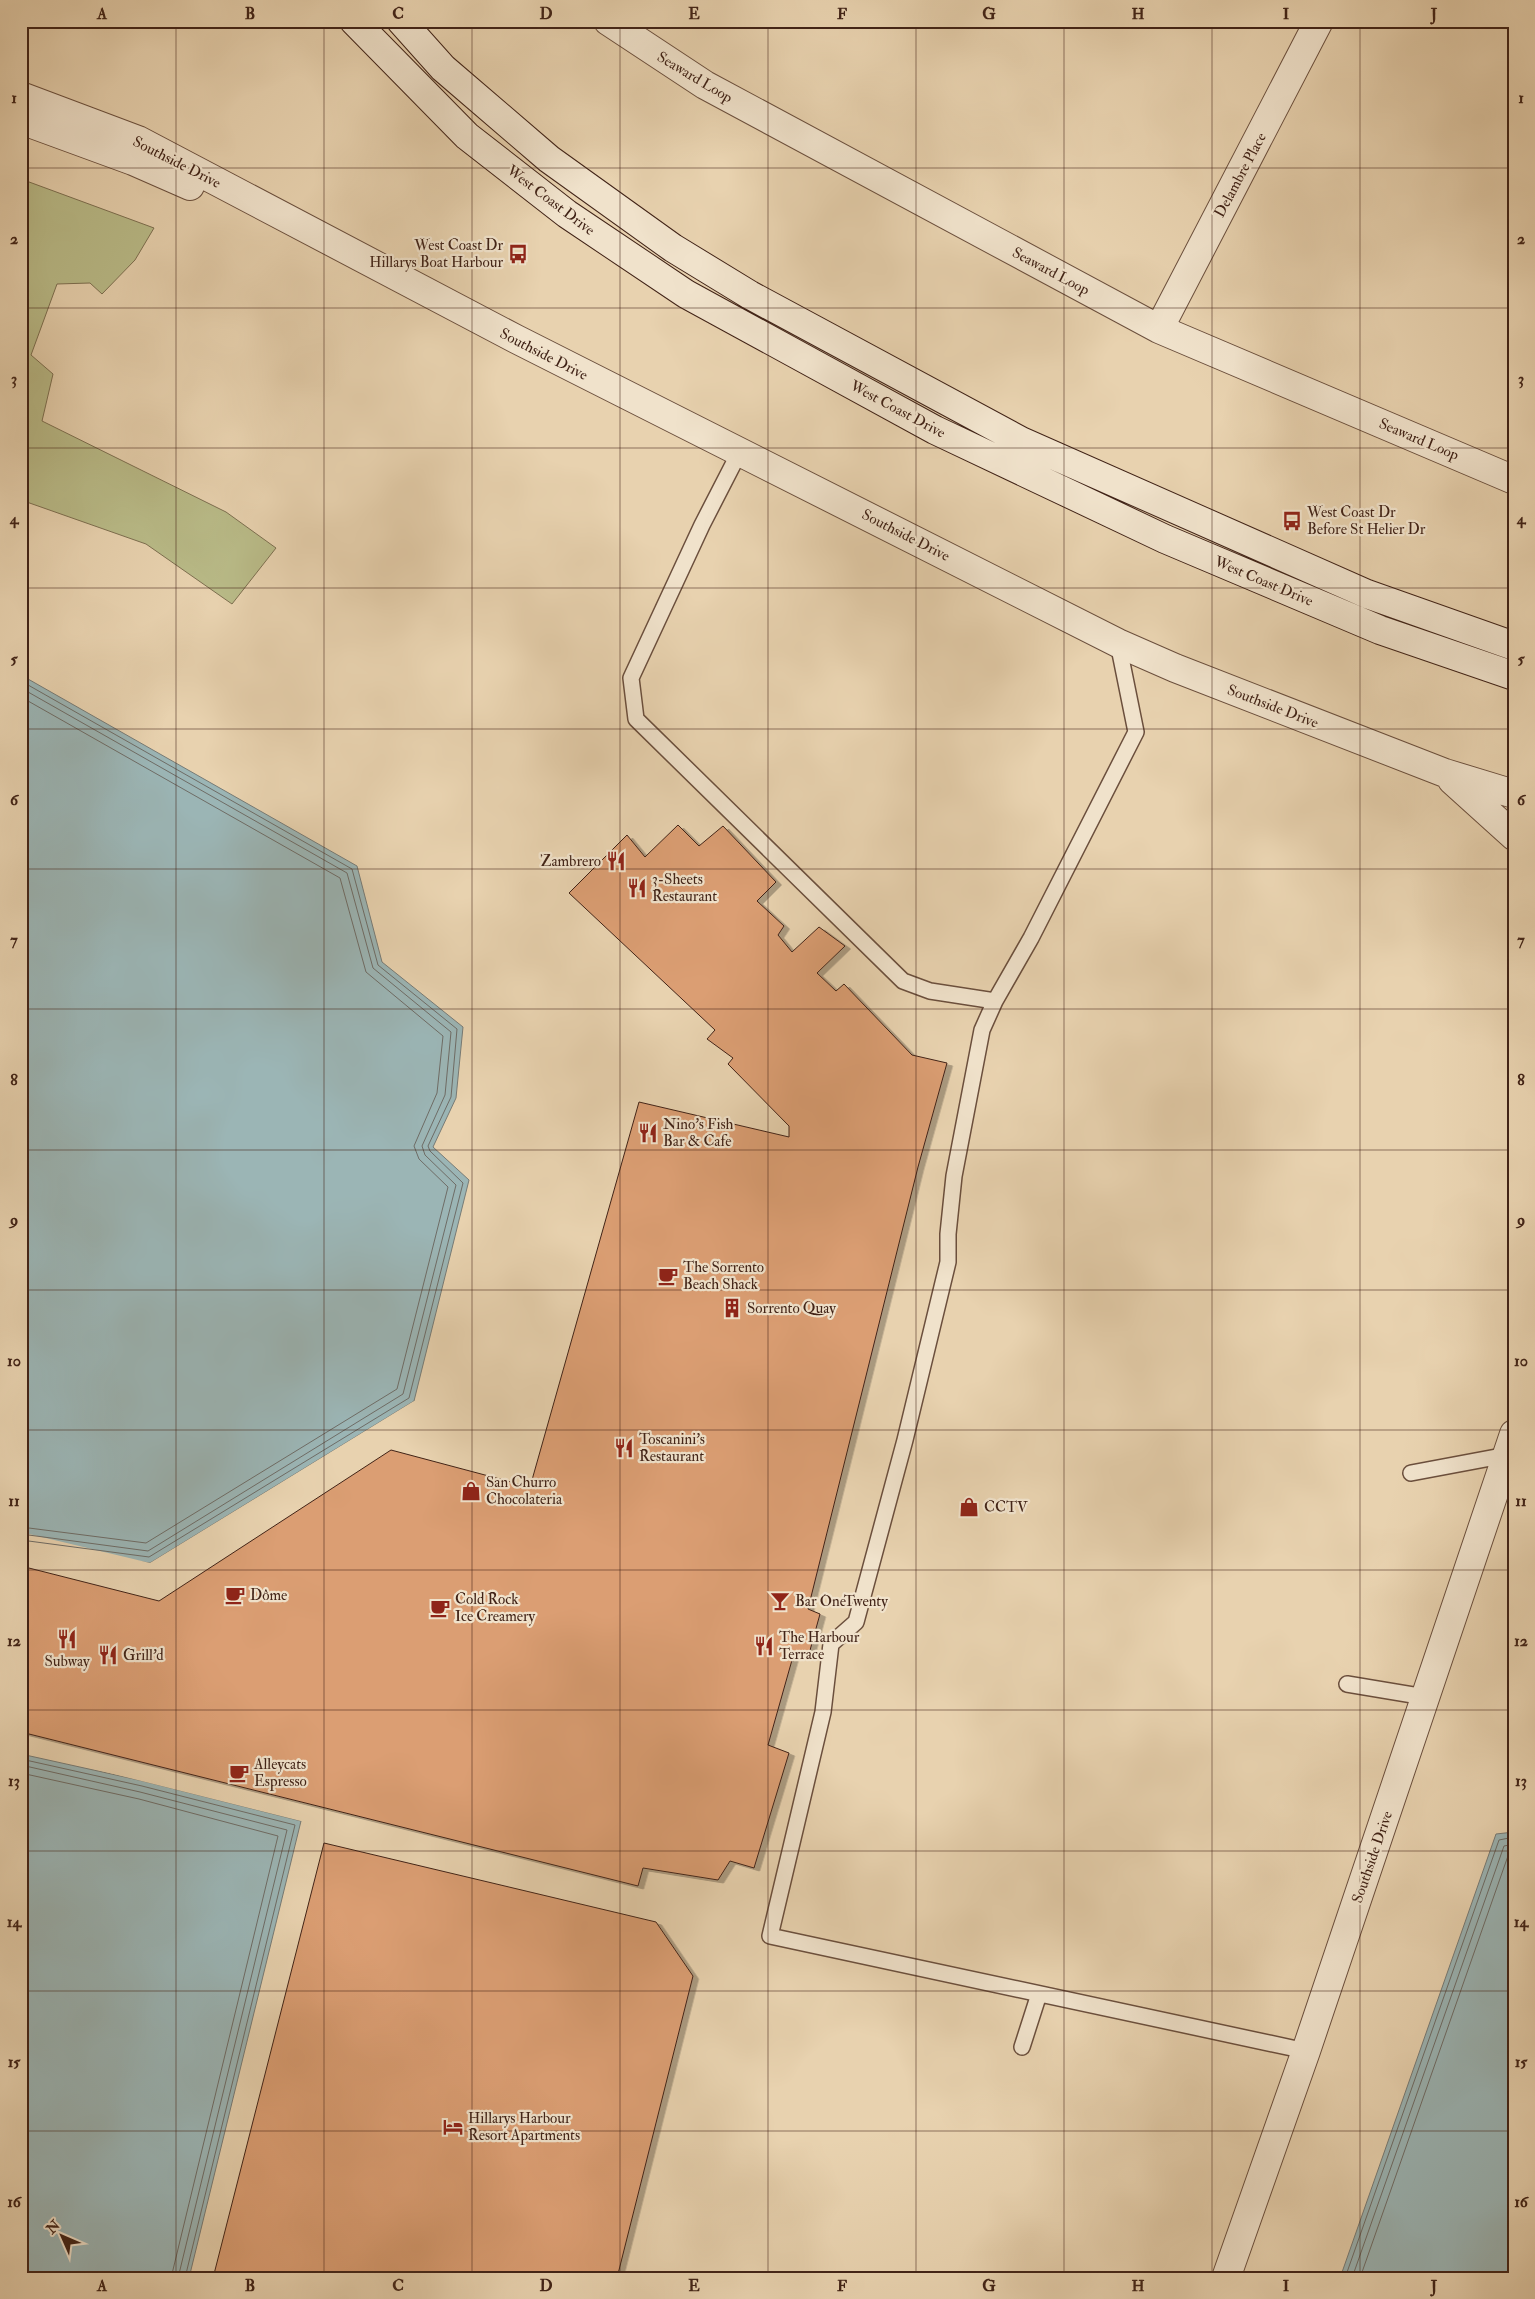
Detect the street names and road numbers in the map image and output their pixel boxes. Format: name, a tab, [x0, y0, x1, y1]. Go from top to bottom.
street label: Seaward Loop	[653, 47, 736, 109]
street label: Delambre Place	[1210, 130, 1271, 221]
street label: Southside Drive	[130, 132, 224, 193]
street label: West Coast Drive	[502, 161, 598, 240]
street label: Seaward Loop	[1008, 243, 1093, 301]
street label: Southside Drive	[497, 324, 591, 385]
street label: West Coast Drive	[846, 376, 949, 443]
street label: Seaward Loop	[1376, 414, 1462, 466]
street label: Southside Drive	[859, 505, 953, 566]
street label: West Coast Drive	[1211, 552, 1316, 611]
street label: Southside Drive	[1225, 680, 1321, 733]
street label: Southside Drive	[1348, 1809, 1397, 1906]

